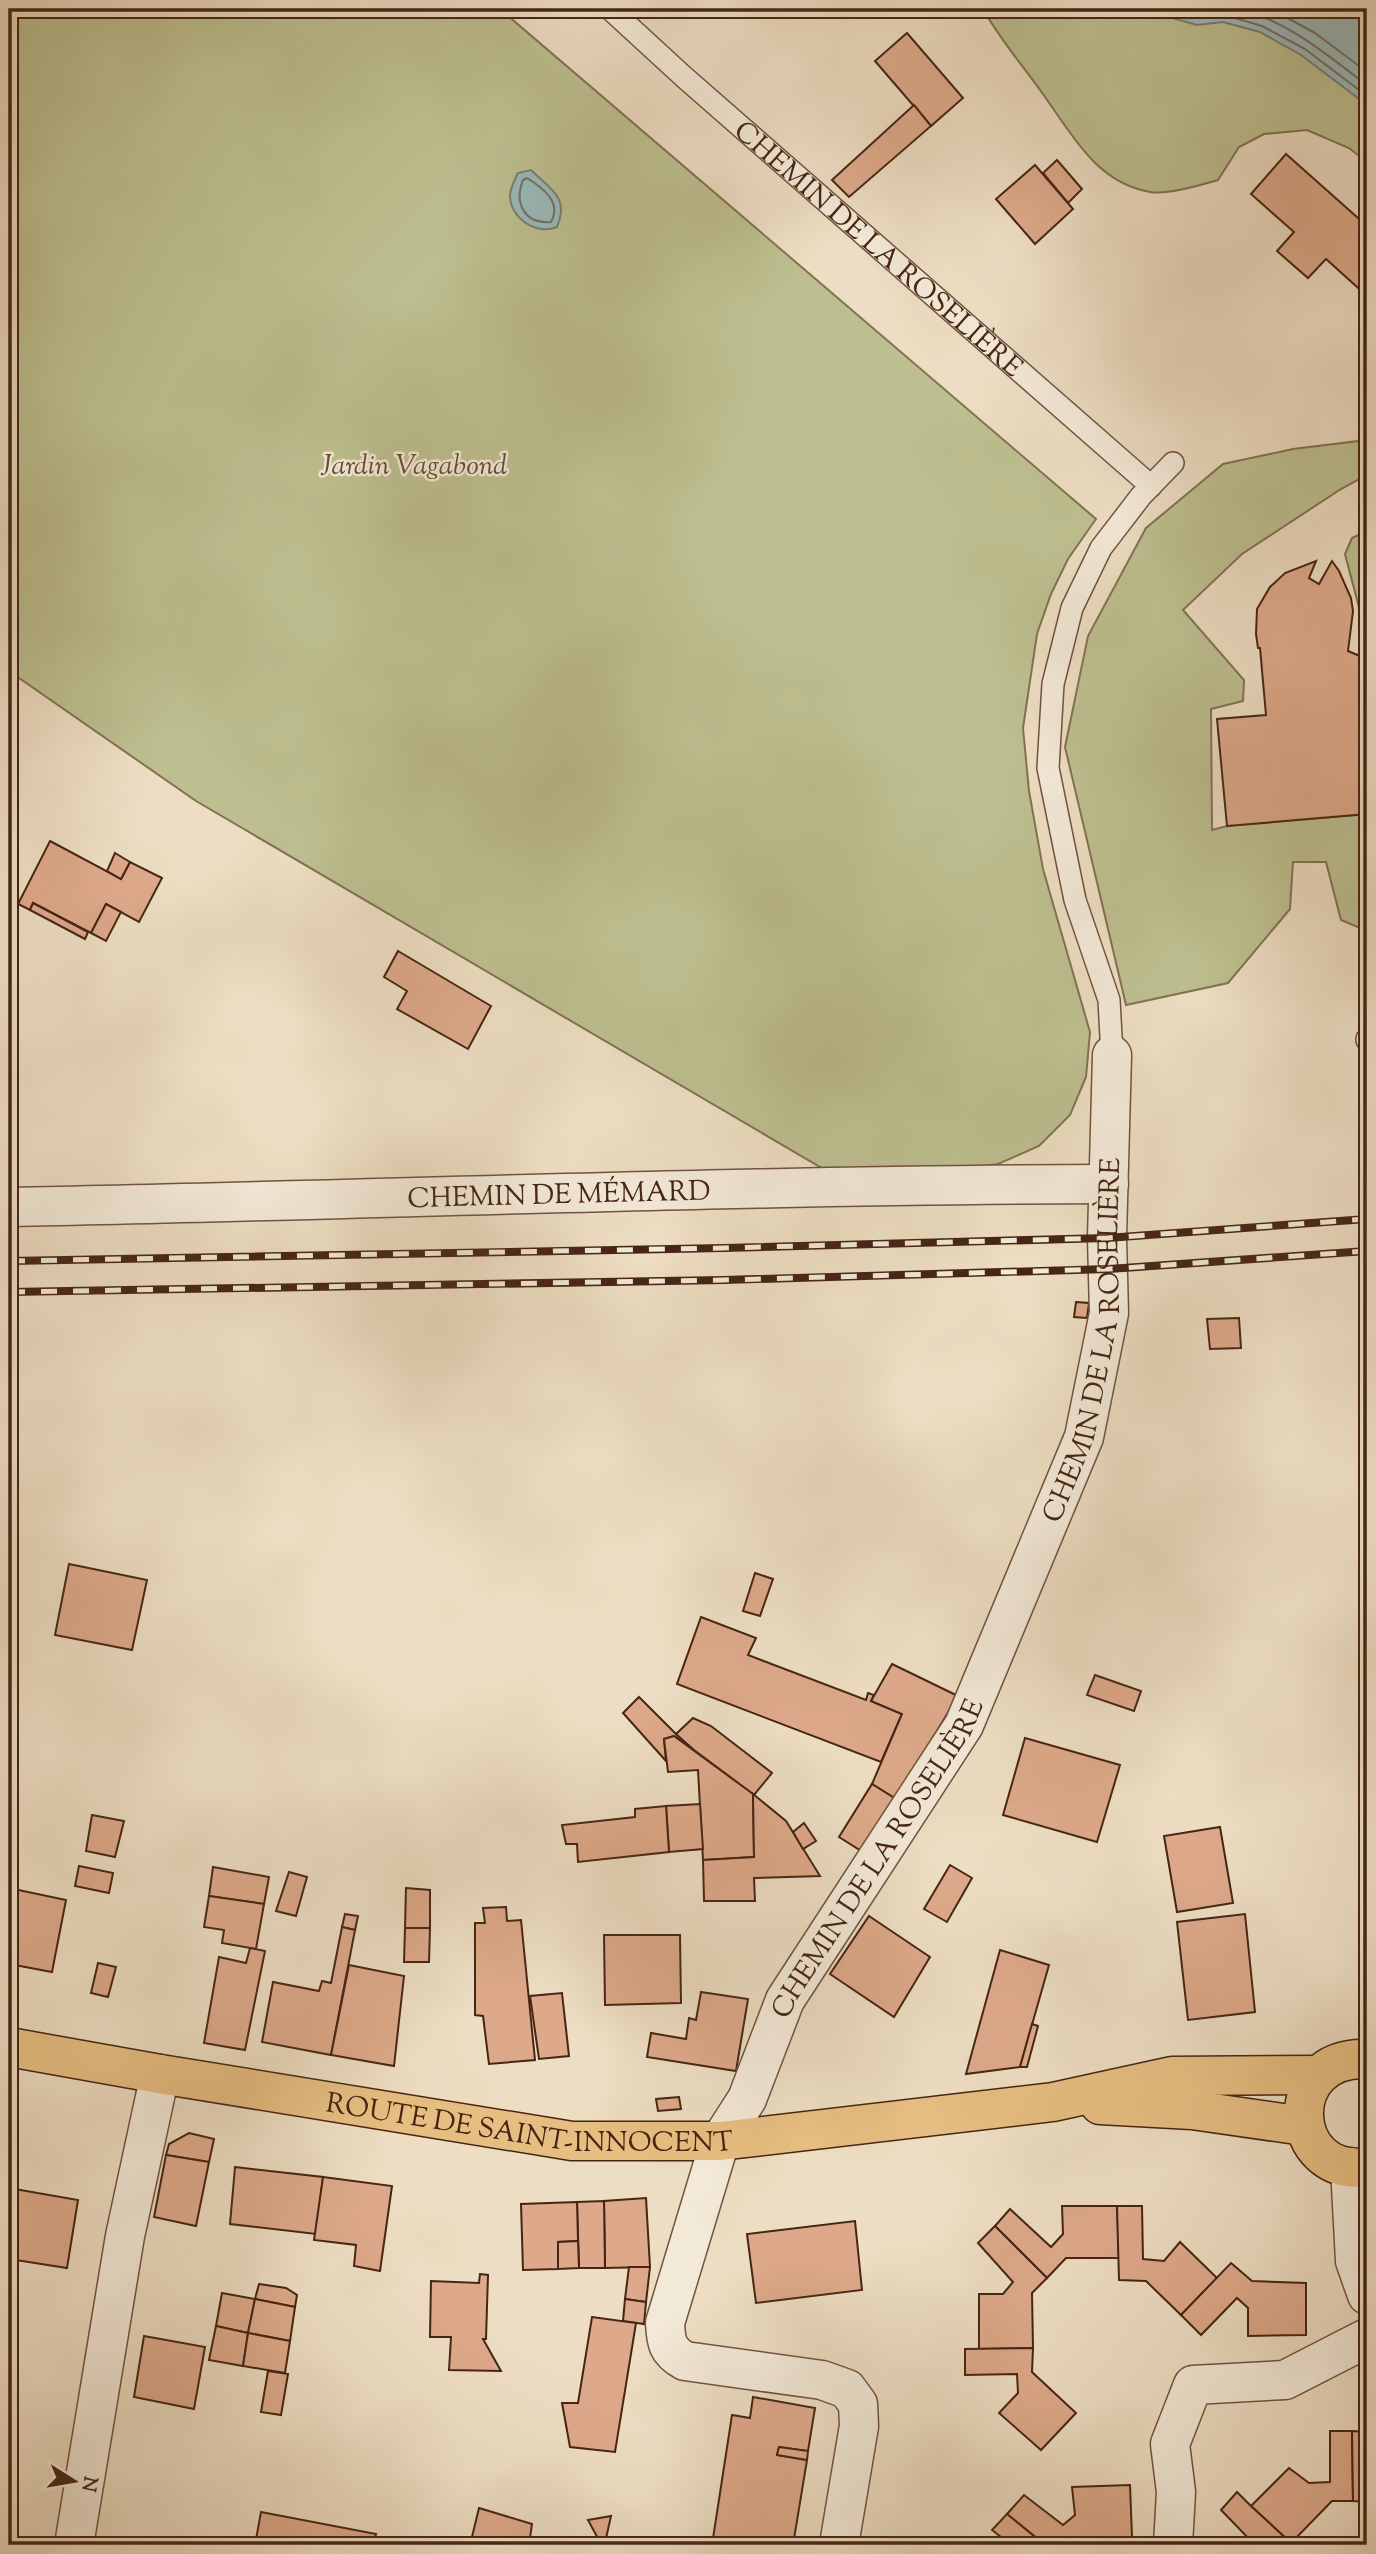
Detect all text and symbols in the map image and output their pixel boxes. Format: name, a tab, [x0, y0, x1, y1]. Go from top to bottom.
street label: CHEMIN DE LA ROSELIÈRE	[724, 112, 1031, 388]
park label: Jardin Vagabond	[320, 447, 507, 487]
street label: CHEMIN DE LA ROSELIÈRE	[1034, 1157, 1132, 1529]
street label: CHEMIN DE MÉMARD	[407, 1173, 711, 1220]
street label: CHEMIN DE LA ROSELIÈRE	[763, 1693, 996, 2024]
street label: ROUTE DE SAINT-INNOCENT	[323, 2084, 736, 2165]
north arrow	[38, 2446, 108, 2516]
text: N	[74, 2474, 103, 2494]

